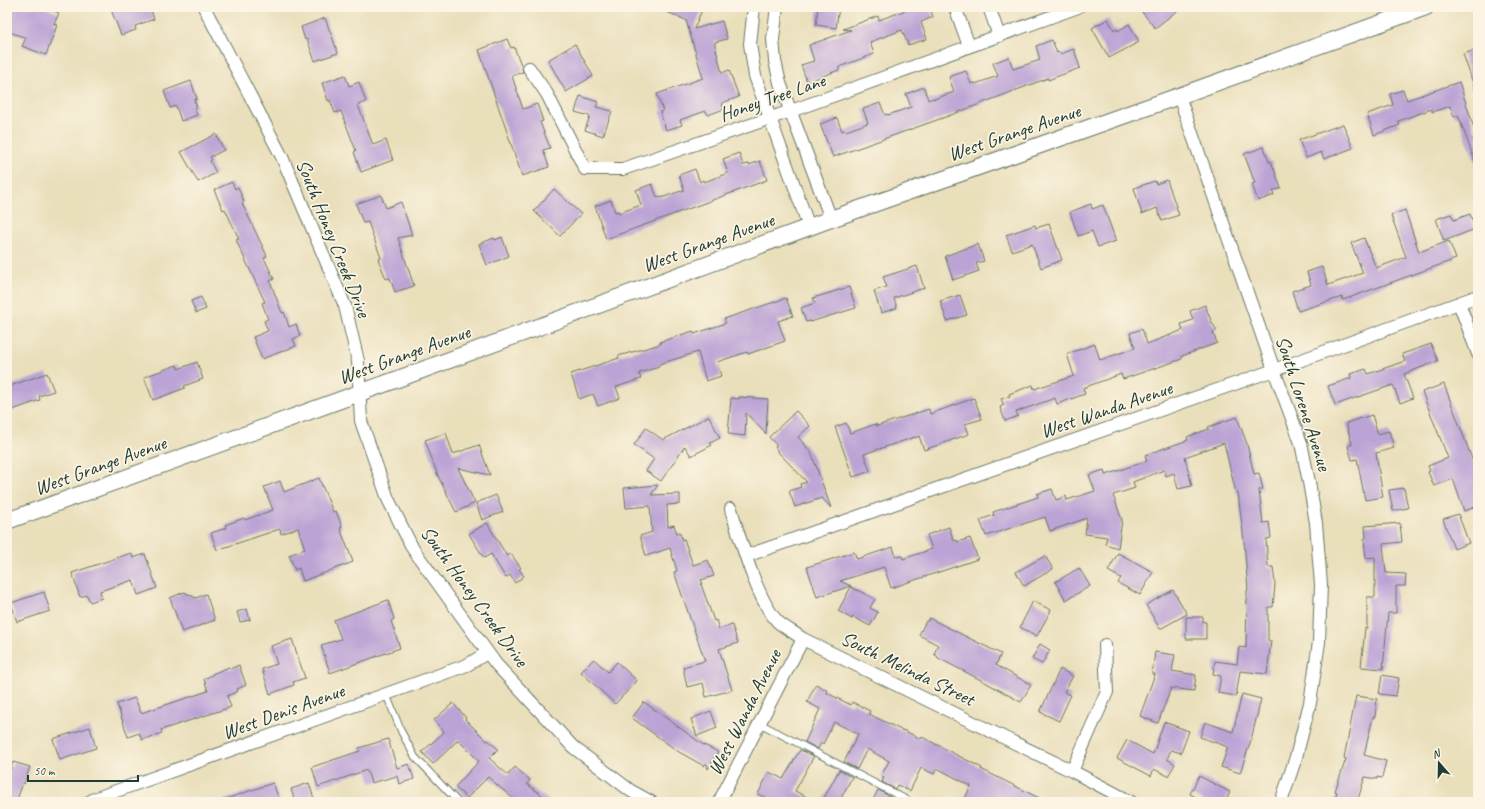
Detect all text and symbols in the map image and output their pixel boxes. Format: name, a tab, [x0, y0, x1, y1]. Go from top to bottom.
street label: Honey Tree Lane	[716, 67, 830, 127]
street label: West Grange Avenue	[945, 98, 1085, 167]
street label: South Honey Creek Drive	[290, 156, 377, 322]
street label: West Grange Avenue	[639, 207, 779, 278]
street label: West Grange Avenue	[335, 319, 475, 390]
street label: South Lorene Avenue	[1270, 333, 1338, 475]
street label: West Wanda Avenue	[1037, 375, 1177, 444]
street label: West Grange Avenue	[31, 430, 171, 501]
street label: South Honey Creek Drive	[415, 521, 535, 673]
street label: South Melinda Street	[837, 625, 981, 713]
street label: West Wanda Avenue	[702, 644, 788, 779]
street label: West Denis Avenue	[219, 677, 349, 745]
north arrow	[1419, 743, 1459, 783]
text: N	[1430, 745, 1443, 761]
scale bar	[28, 757, 138, 783]
text: 50 m	[34, 763, 56, 779]

